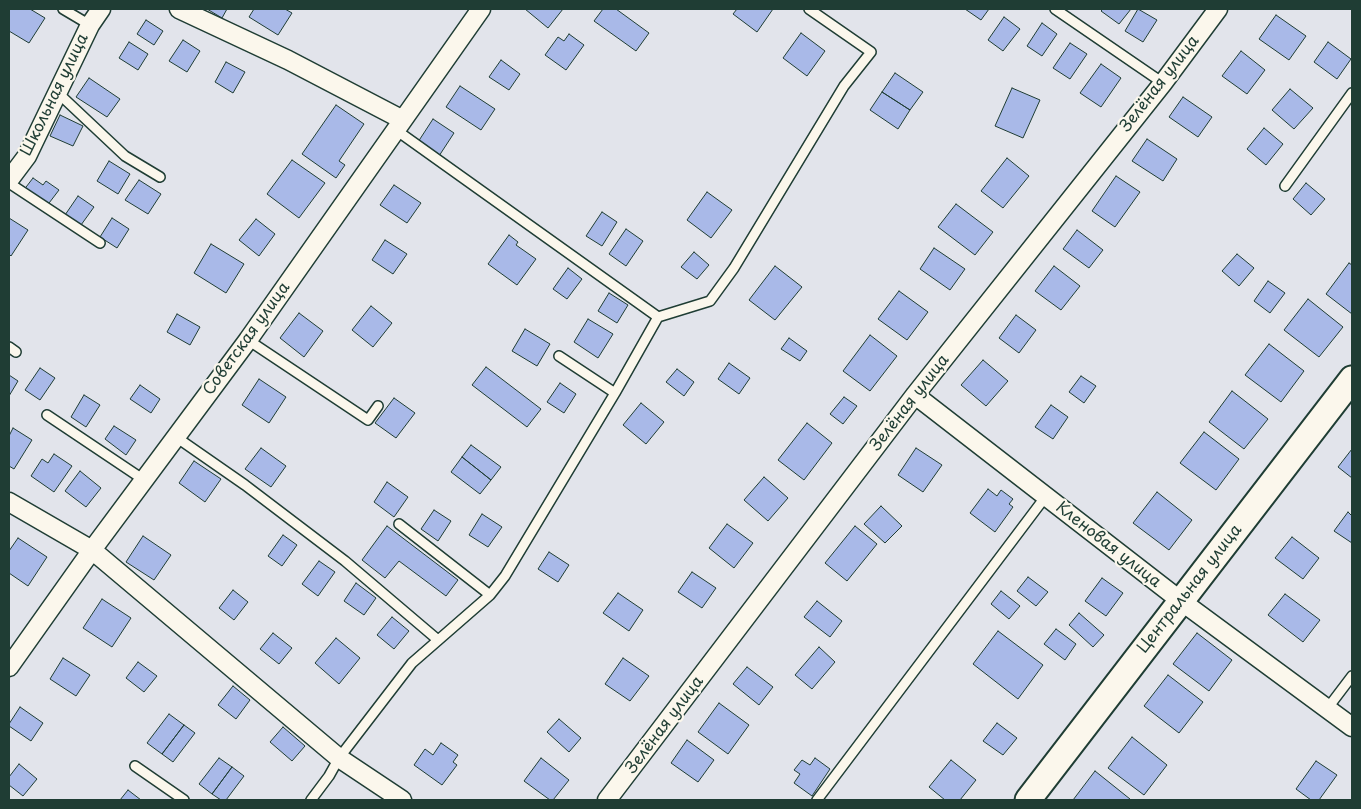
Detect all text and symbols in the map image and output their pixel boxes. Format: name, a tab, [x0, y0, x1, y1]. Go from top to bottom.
street label: Школьная улица	[17, 31, 93, 159]
street label: Зелёная улица	[1116, 32, 1204, 136]
street label: Советская улица	[200, 279, 294, 399]
street label: Зелёная улица	[866, 351, 954, 455]
street label: Кленовая улица	[1052, 498, 1164, 592]
street label: Центральная улица	[1134, 521, 1246, 657]
street label: Зелёная улица	[622, 672, 708, 778]

